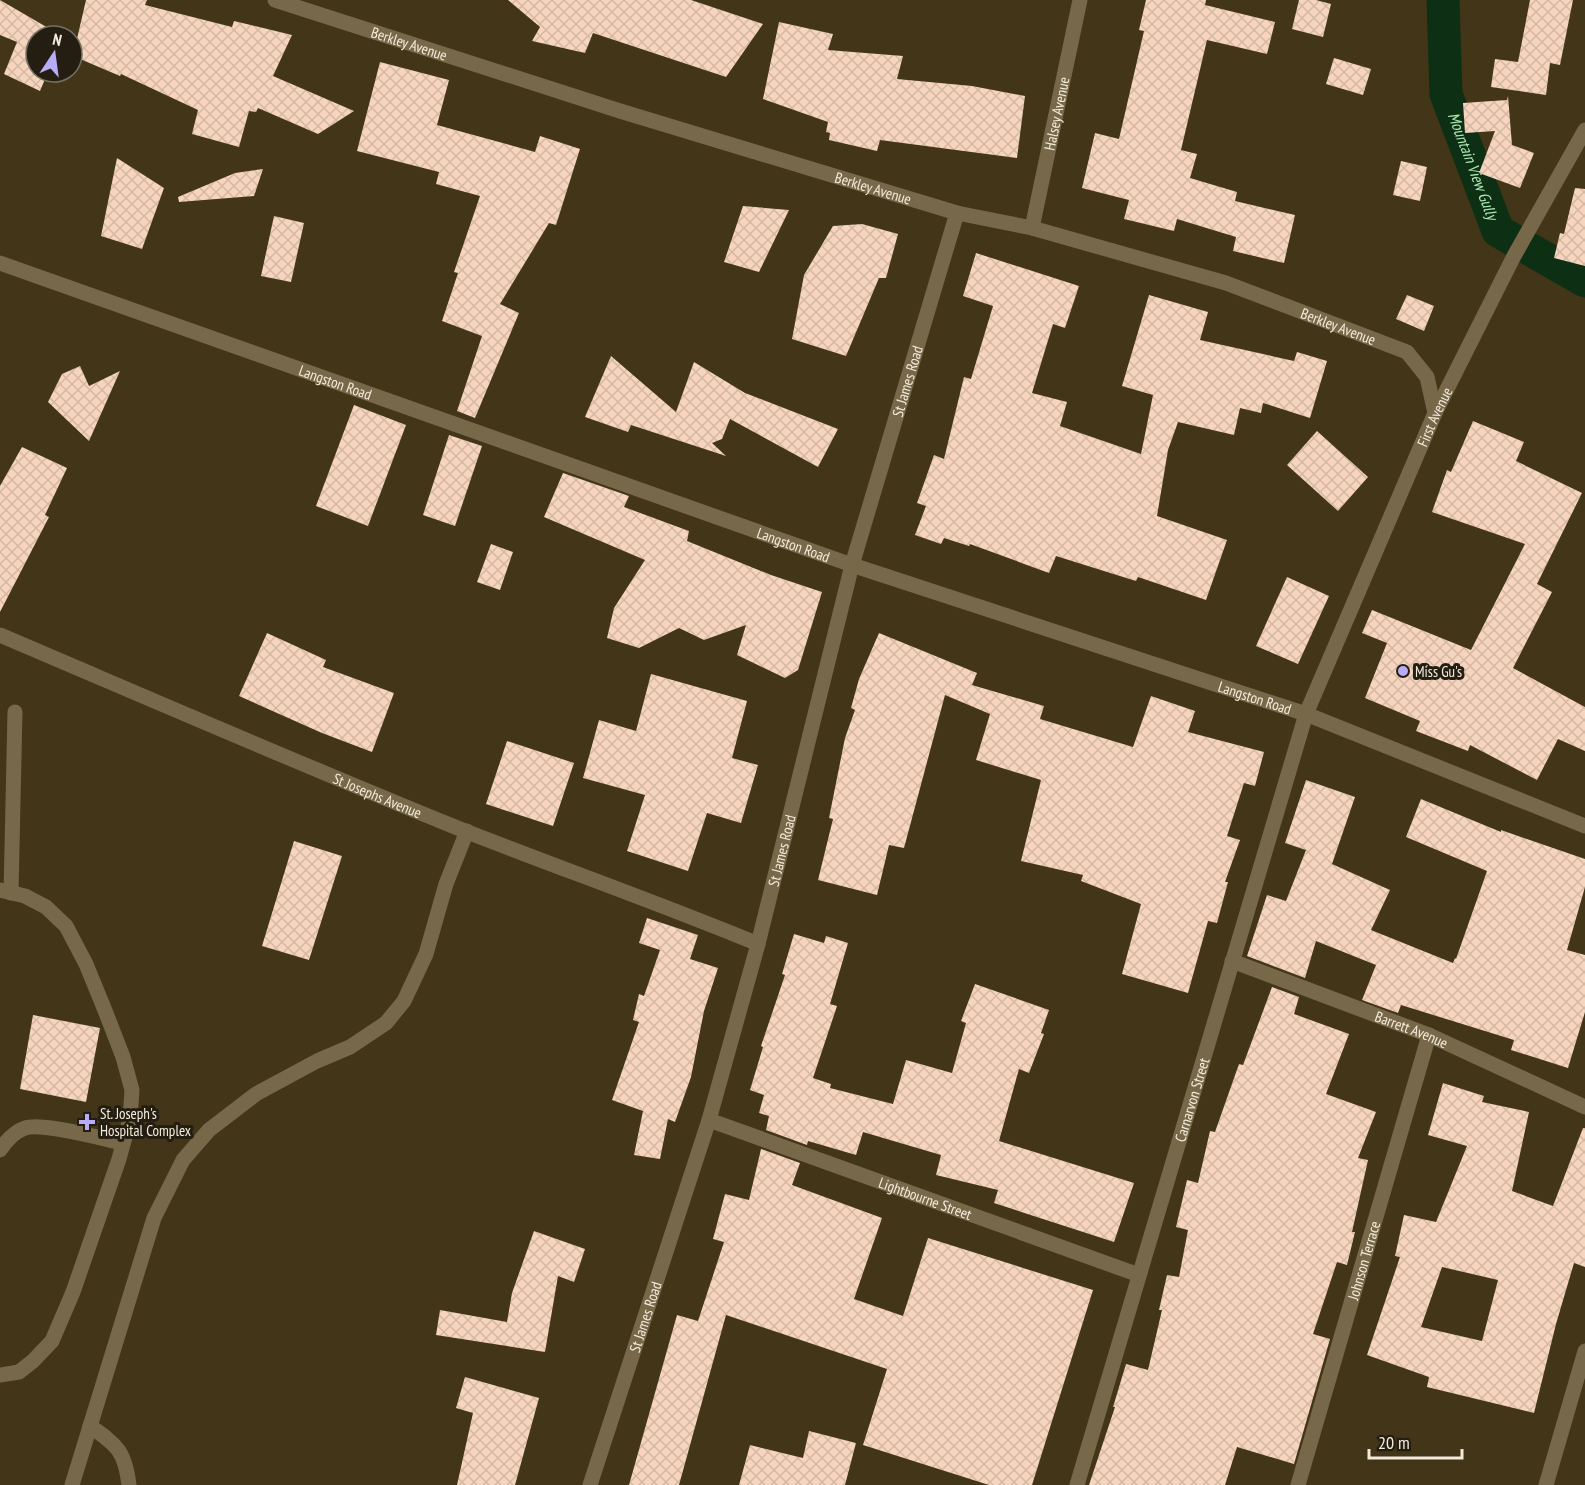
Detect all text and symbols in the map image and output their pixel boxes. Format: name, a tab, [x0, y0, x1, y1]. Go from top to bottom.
street label: Berkley Avenue	[369, 22, 450, 64]
north arrow	[24, 24, 84, 84]
text: N	[51, 29, 64, 50]
street label: Halsey Avenue	[1039, 75, 1073, 152]
water label: Mountain View Gully	[1444, 109, 1504, 224]
street label: Berkley Avenue	[833, 167, 914, 208]
street label: Berkley Avenue	[1298, 303, 1379, 349]
street label: St James Road	[887, 343, 926, 419]
street label: Langston Road	[297, 360, 375, 404]
street label: First Avenue	[1412, 384, 1456, 449]
street label: Langston Road	[755, 523, 833, 566]
place label: Miss Gu's	[1415, 662, 1462, 681]
marker: Miss Gu's	[1396, 664, 1410, 678]
street label: Langston Road	[1216, 676, 1294, 718]
street label: St Josephs Avenue	[330, 768, 425, 822]
street label: St James Road	[763, 813, 799, 888]
street label: Barrett Avenue	[1373, 1006, 1451, 1052]
street label: Carnarvon Street	[1170, 1055, 1213, 1144]
place label: St. Joseph's Hospital Complex	[100, 1104, 191, 1140]
marker: St. Joseph's Hospital Complex	[78, 1113, 96, 1131]
street label: Lightbourne Street	[876, 1173, 974, 1223]
street label: Johnson Terrace	[1343, 1219, 1384, 1303]
street label: St James Road	[624, 1279, 665, 1354]
scale bar	[1369, 1422, 1462, 1460]
text: 20 m	[1378, 1431, 1410, 1454]

